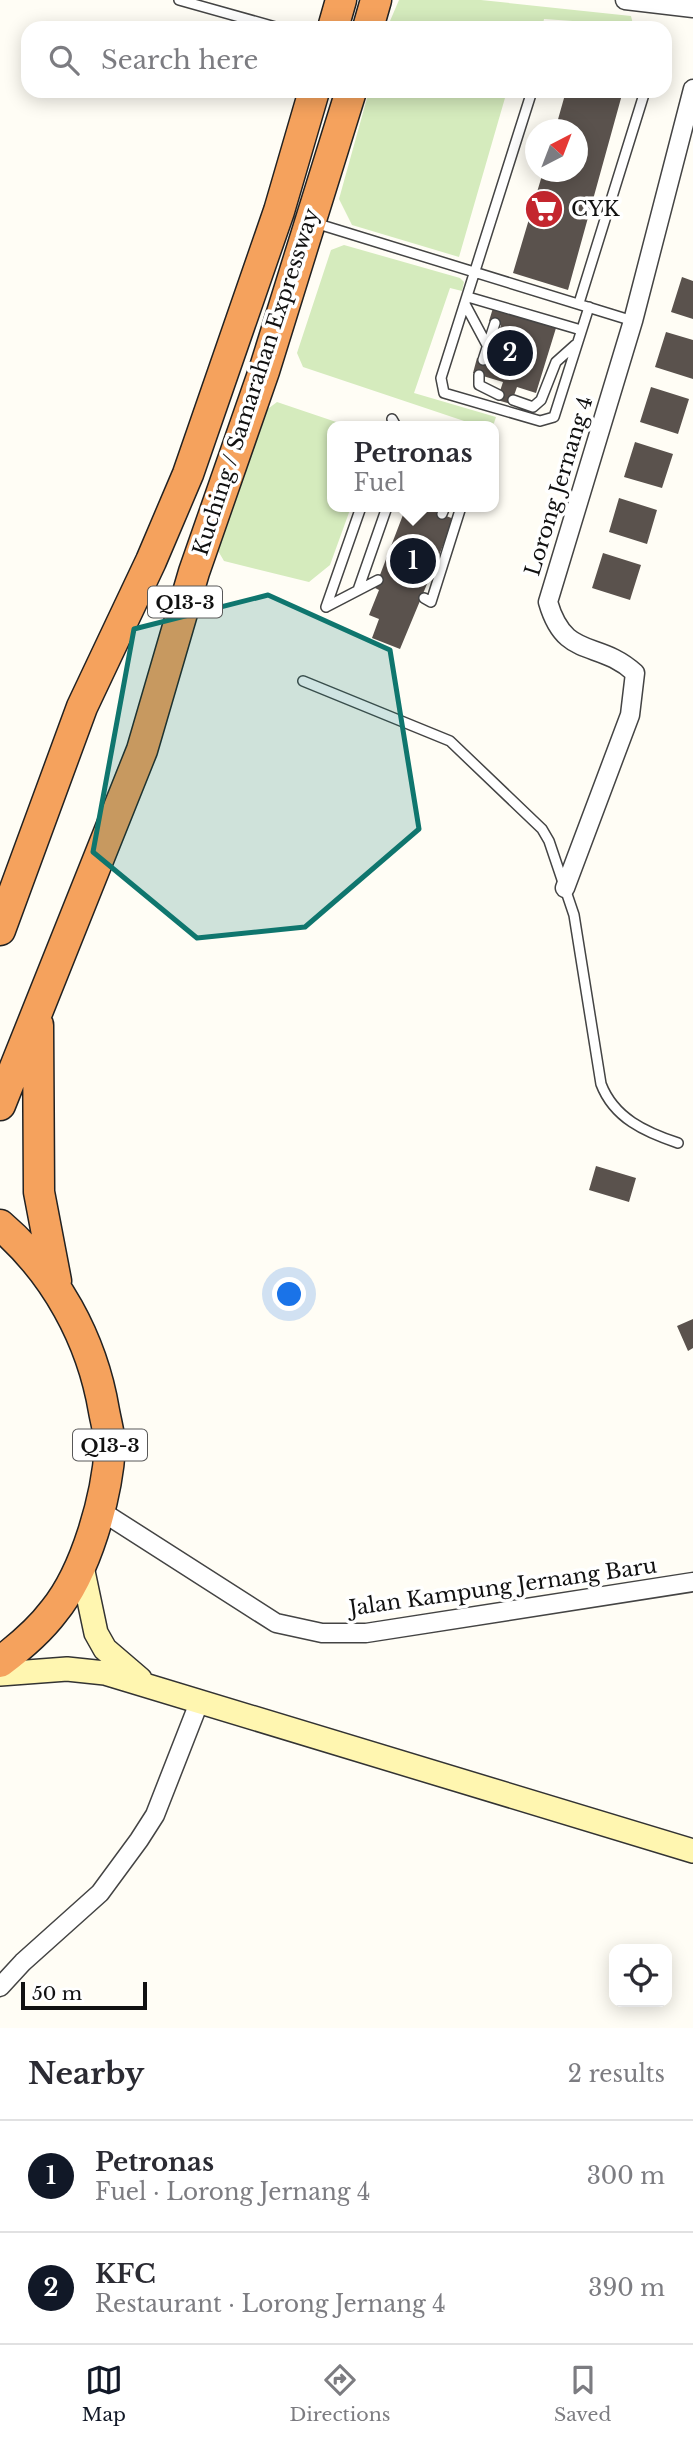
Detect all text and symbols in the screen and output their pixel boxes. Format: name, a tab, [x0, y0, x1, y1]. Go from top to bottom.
search box	[21, 21, 672, 98]
icon: search	[45, 41, 83, 79]
text: Search here	[101, 44, 258, 76]
north arrow	[525, 119, 588, 182]
supermarket icon: CYK	[523, 188, 565, 230]
place label: CYK	[571, 196, 620, 222]
street label: Kuching / Samarahan Expressway	[187, 204, 325, 559]
pin: 2	[487, 327, 533, 379]
street label: Lorong Jernang 4	[519, 393, 599, 579]
popup	[327, 421, 499, 512]
text: Petronas	[353, 437, 473, 469]
text: Fuel	[353, 469, 405, 497]
pin: 1	[390, 535, 436, 587]
road number: Q13-3	[148, 586, 222, 618]
your location	[272, 1277, 306, 1311]
road number: Q13-3	[73, 1429, 147, 1460]
street label: Jalan Kampung Jernang Baru	[345, 1553, 659, 1622]
map controls	[609, 1944, 672, 2007]
button: locate	[609, 1944, 672, 2007]
scale bar	[21, 1979, 147, 2011]
text: 50 m	[32, 1982, 82, 2005]
text: Nearby	[28, 2055, 144, 2092]
text: 2 results	[568, 2060, 665, 2088]
text: Petronas	[95, 2146, 214, 2178]
text: 1	[46, 2162, 56, 2190]
text: 300 m	[587, 2162, 665, 2190]
text: Fuel · Lorong Jernang 4	[95, 2178, 370, 2206]
text: KFC	[95, 2258, 156, 2290]
text: 2	[44, 2274, 58, 2302]
text: 390 m	[588, 2274, 665, 2302]
text: Restaurant · Lorong Jernang 4	[95, 2290, 446, 2318]
tab: Map	[82, 2361, 126, 2426]
tab: Directions	[289, 2361, 390, 2426]
tab: Saved	[554, 2361, 611, 2426]

